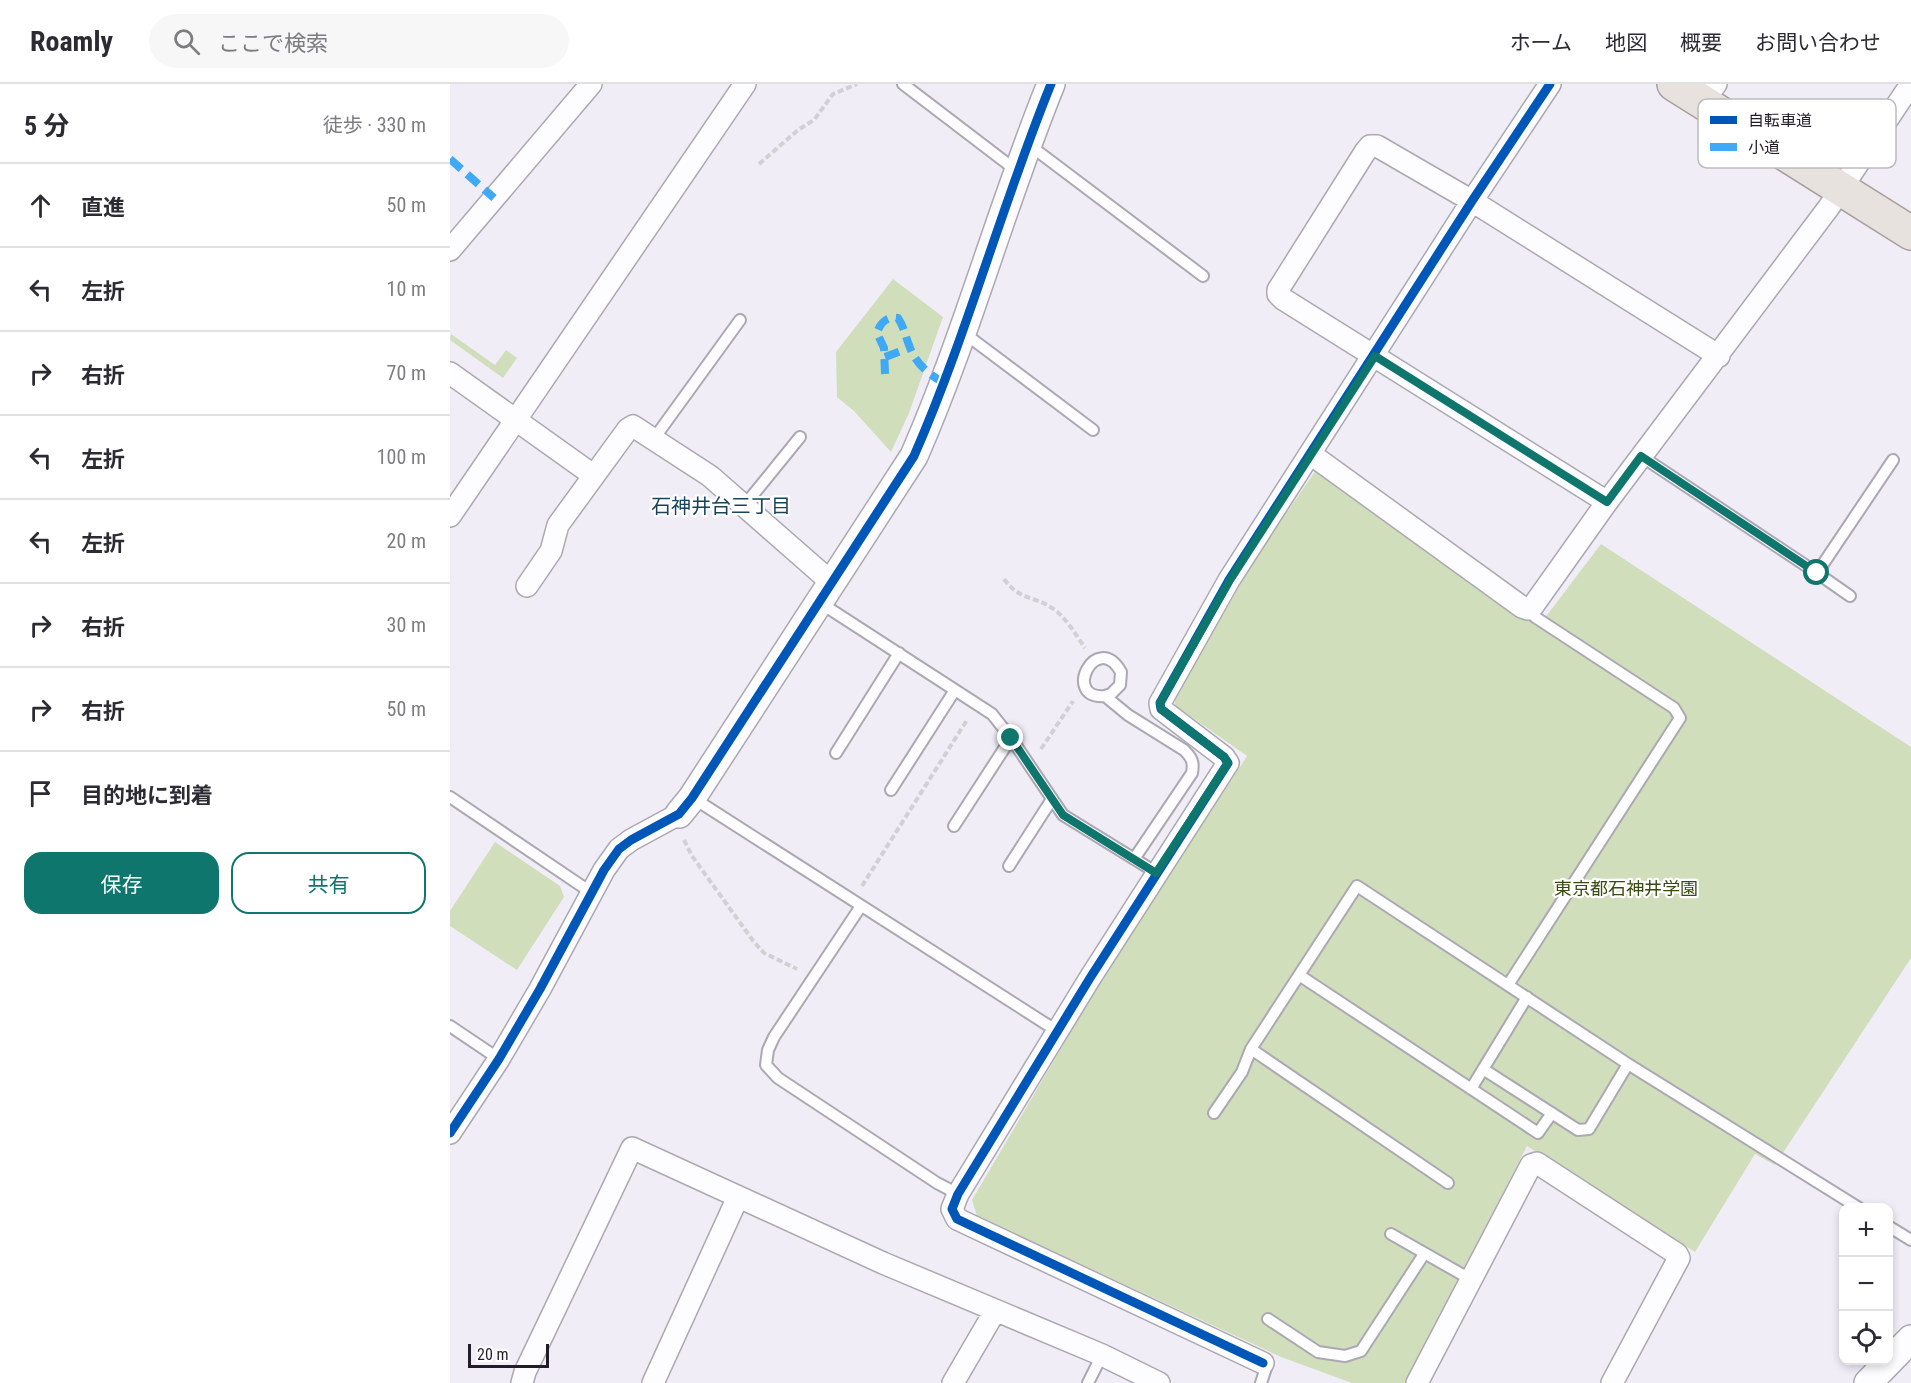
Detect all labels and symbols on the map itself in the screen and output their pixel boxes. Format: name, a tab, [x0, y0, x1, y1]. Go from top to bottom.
legend	[1698, 99, 1896, 168]
text: 自転車道	[1748, 111, 1812, 130]
text: 小道	[1748, 138, 1780, 157]
district label: 石神井台三丁目	[651, 494, 791, 518]
route start	[1803, 559, 1829, 585]
route end	[997, 724, 1023, 750]
park label: 東京都石神井学園	[1554, 878, 1698, 899]
scale bar	[468, 1341, 549, 1368]

